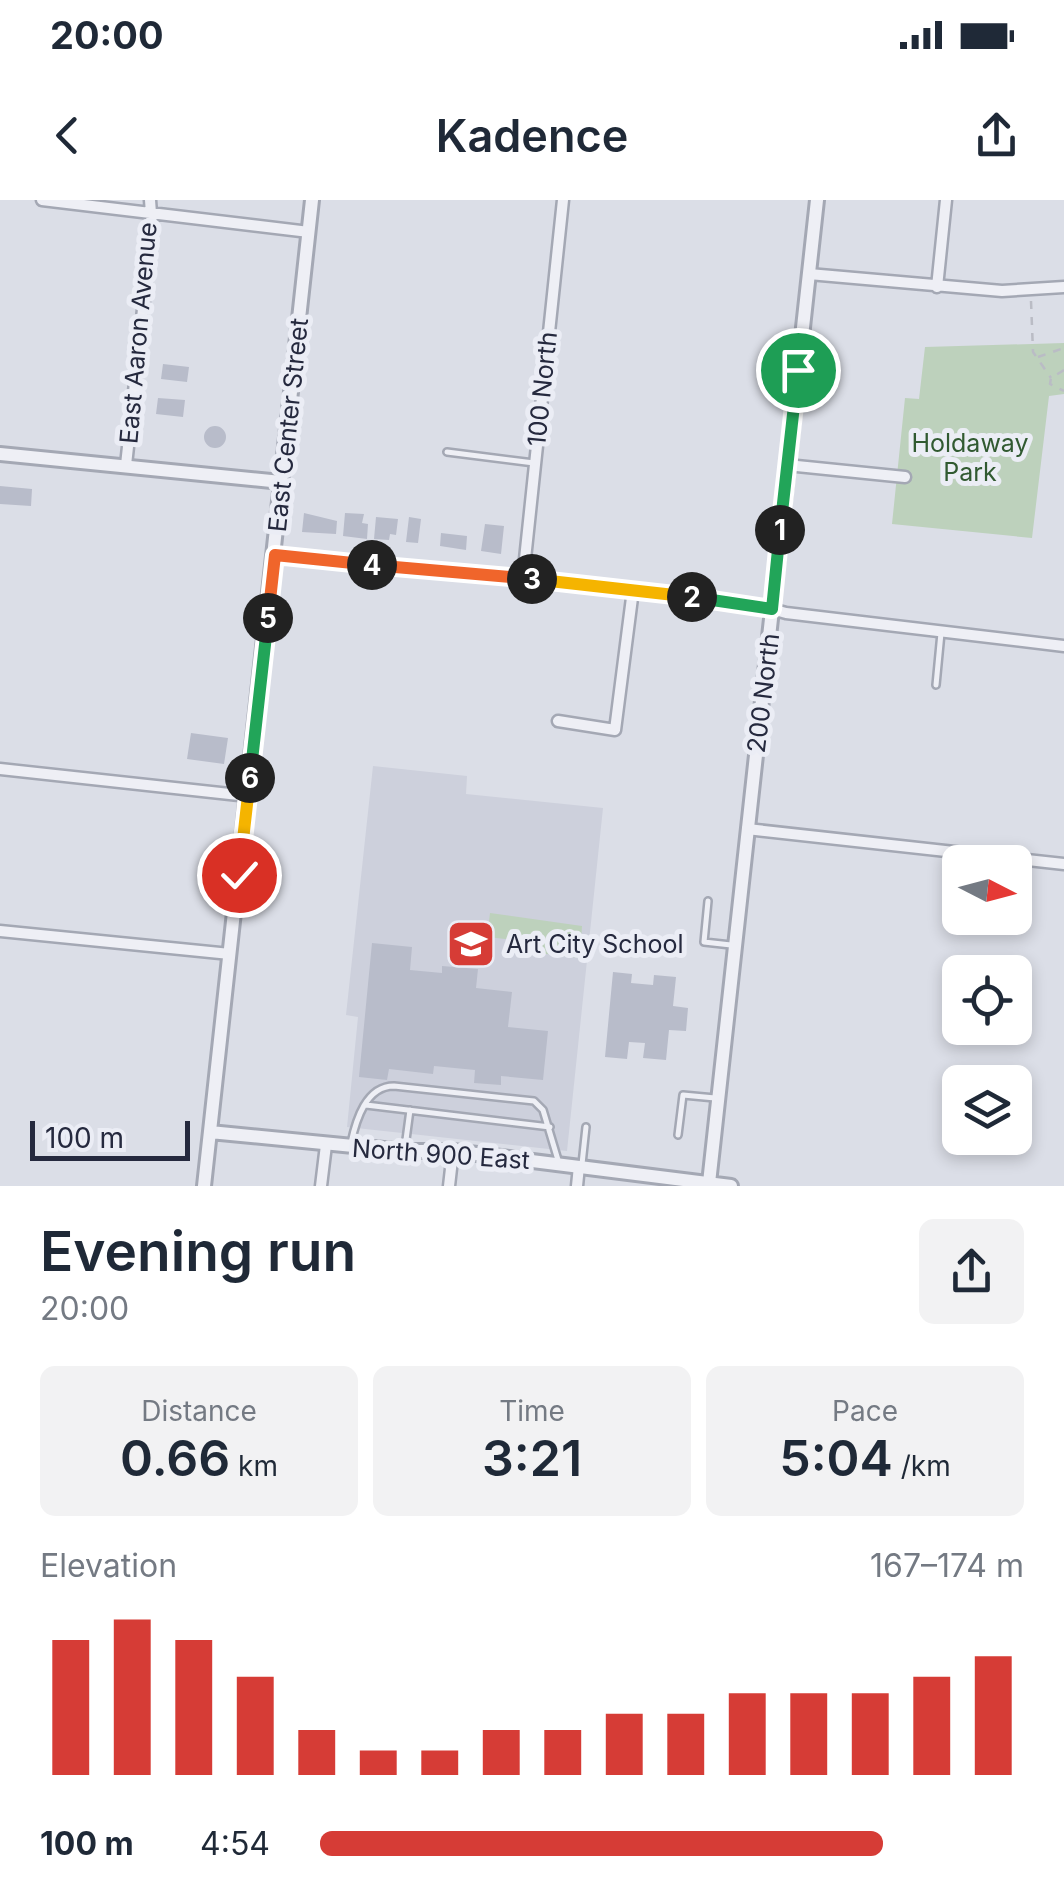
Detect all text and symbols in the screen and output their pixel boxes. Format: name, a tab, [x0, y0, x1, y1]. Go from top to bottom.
text: 20:00	[50, 12, 164, 58]
icon: back	[40, 108, 95, 163]
text: Kadence	[436, 108, 628, 163]
icon: share	[969, 108, 1024, 163]
street label: East Aaron Avenue	[113, 221, 163, 445]
street label: East Center Street	[262, 317, 314, 533]
pin	[756, 328, 841, 413]
street label: 100 North	[521, 330, 563, 448]
icon: arrive	[771, 343, 826, 398]
park label: Holdaway Park	[911, 428, 1029, 487]
pin: 1	[755, 505, 805, 555]
text: 1	[774, 513, 786, 547]
pin: 4	[347, 540, 397, 590]
text: 4	[363, 548, 381, 582]
pin: 3	[507, 554, 557, 604]
text: 3	[523, 562, 541, 596]
pin: 2	[667, 572, 717, 622]
text: 2	[683, 580, 701, 614]
pin: 5	[243, 593, 293, 643]
text: 5	[259, 601, 277, 635]
street label: 200 North	[741, 631, 785, 755]
pin: 6	[225, 753, 275, 803]
text: 6	[241, 761, 259, 795]
pin	[197, 833, 282, 918]
north arrow	[942, 845, 1032, 935]
map controls	[942, 845, 1032, 1155]
icon: check	[212, 848, 267, 903]
school or university icon: Art City School	[445, 918, 497, 970]
place label: Art City School	[506, 929, 683, 959]
button: locate	[942, 955, 1032, 1045]
button: layers	[942, 1065, 1032, 1155]
scale bar	[30, 1116, 190, 1160]
text: 100 m	[45, 1121, 124, 1155]
street label: North 900 East	[351, 1133, 531, 1175]
text: Evening run	[40, 1218, 356, 1284]
button: share	[919, 1219, 1024, 1324]
text: 20:00	[40, 1289, 129, 1328]
text: Distance	[141, 1394, 257, 1428]
text: Time	[499, 1394, 565, 1428]
text: Pace	[832, 1394, 898, 1428]
text: 0.66	[120, 1428, 230, 1488]
text: 3:21	[482, 1428, 582, 1488]
text: 5:04	[779, 1428, 893, 1488]
text: km	[230, 1449, 278, 1483]
text: /km	[893, 1449, 951, 1483]
text: Elevation	[40, 1546, 177, 1585]
text: 167–174 m	[870, 1546, 1024, 1585]
text: 100 m	[40, 1824, 134, 1863]
text: 4:54	[200, 1824, 270, 1863]

